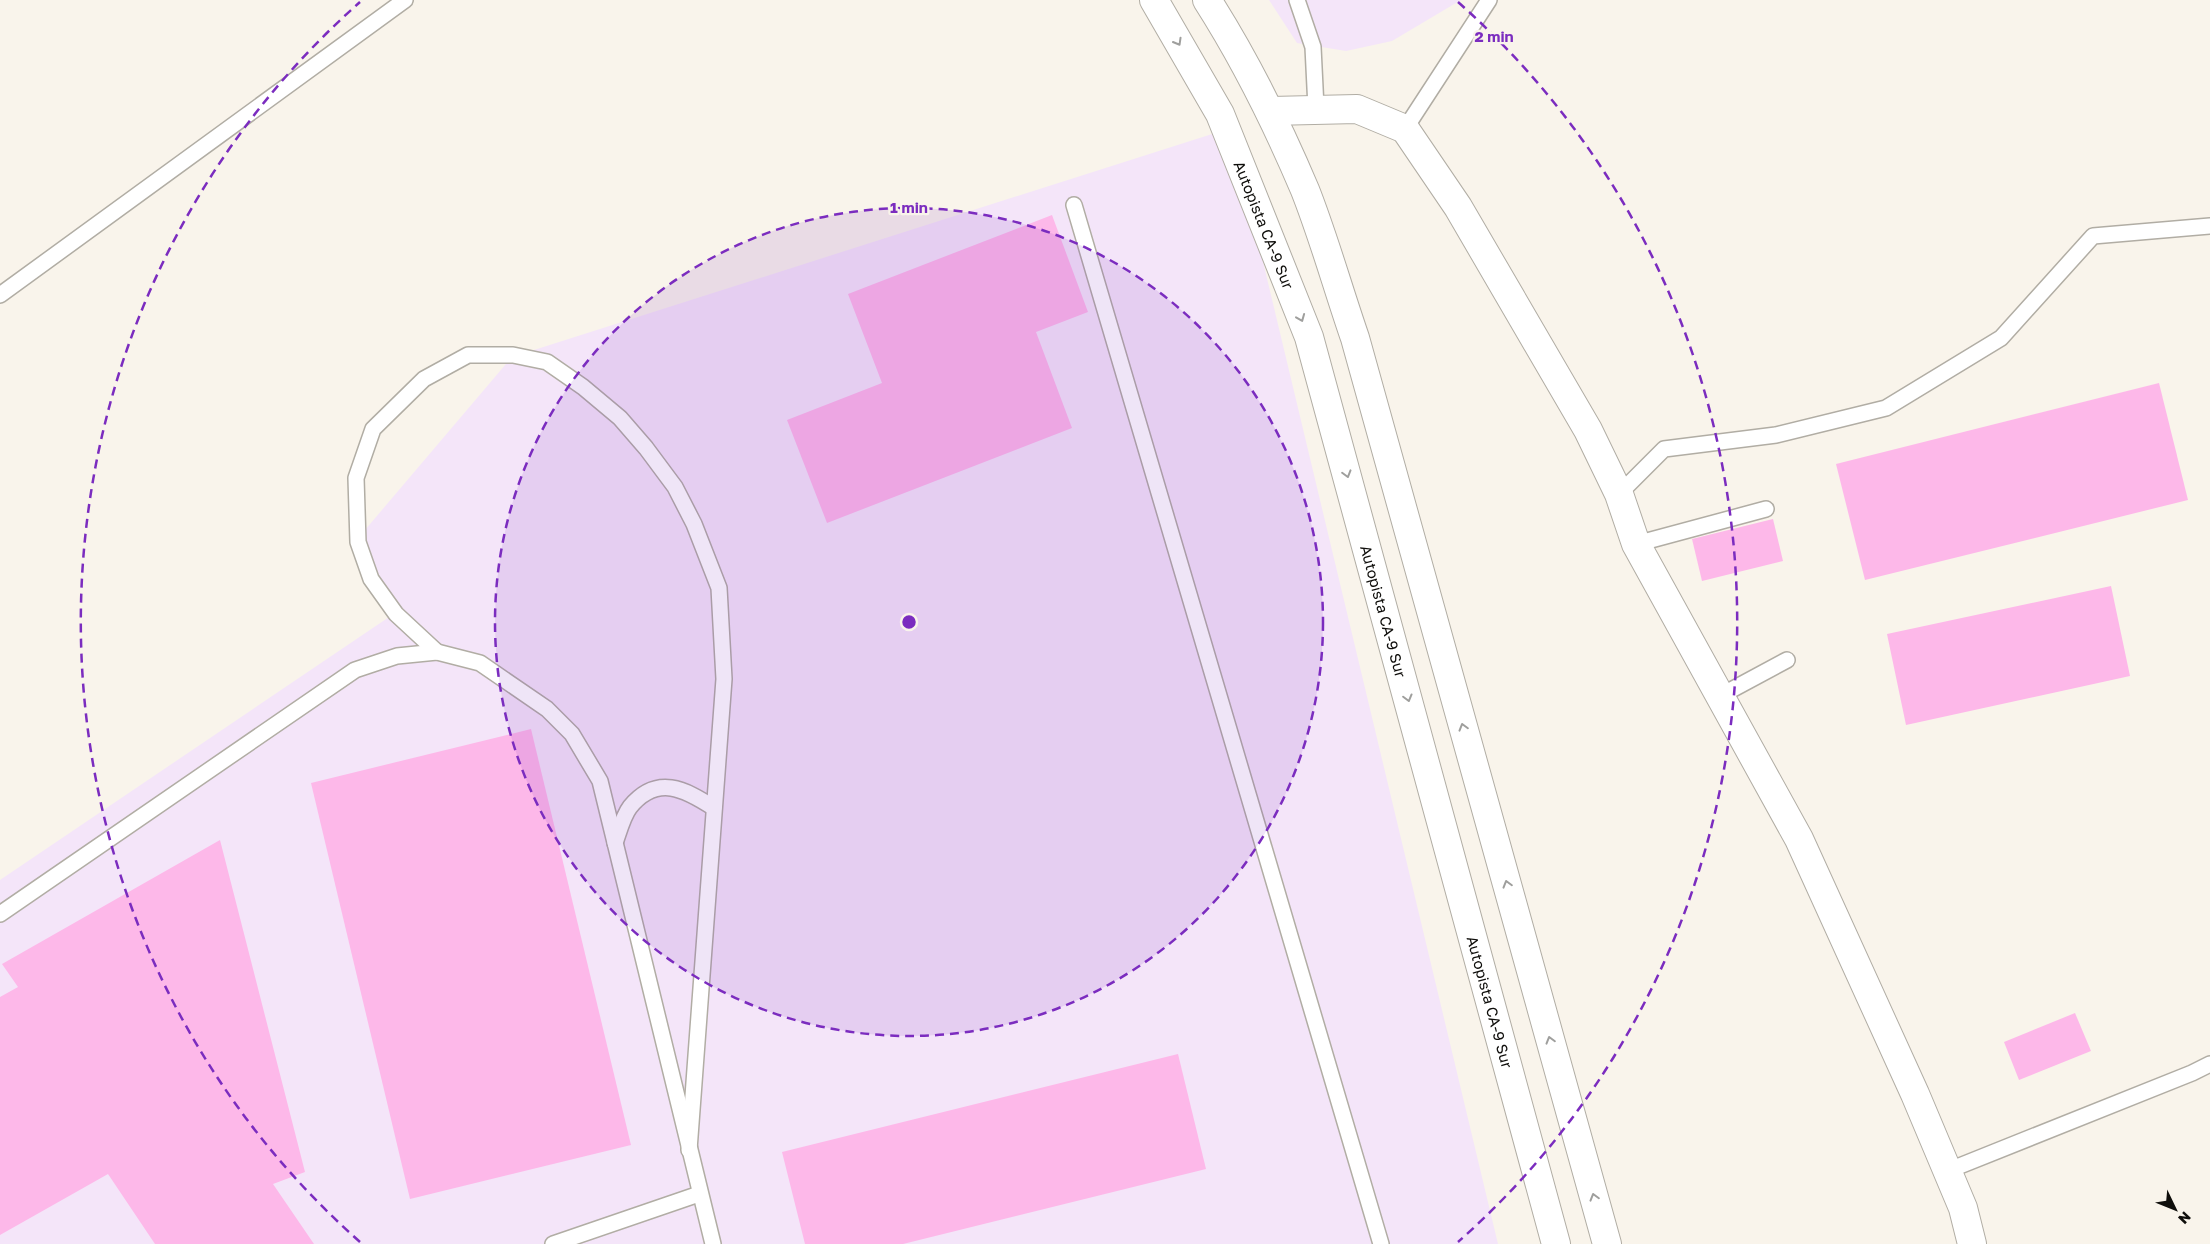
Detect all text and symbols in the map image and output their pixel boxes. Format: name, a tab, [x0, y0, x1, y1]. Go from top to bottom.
text: 2 min	[1474, 27, 1514, 45]
one-way arrow	[1172, 37, 1182, 46]
street label: Autopista CA-9 Sur	[1231, 158, 1298, 292]
text: 1 min	[890, 198, 928, 216]
one-way arrow	[1295, 313, 1305, 322]
one-way arrow	[1341, 469, 1351, 477]
street label: Autopista CA-9 Sur	[1357, 543, 1410, 679]
centre of rings	[900, 613, 918, 631]
one-way arrow	[1402, 694, 1413, 702]
one-way arrow	[1458, 723, 1469, 732]
one-way arrow	[1502, 880, 1512, 889]
street label: Autopista CA-9 Sur	[1463, 934, 1517, 1070]
one-way arrow	[1545, 1036, 1556, 1045]
north arrow	[2150, 1184, 2200, 1234]
one-way arrow	[1589, 1193, 1599, 1202]
text: N	[2175, 1209, 2195, 1228]

